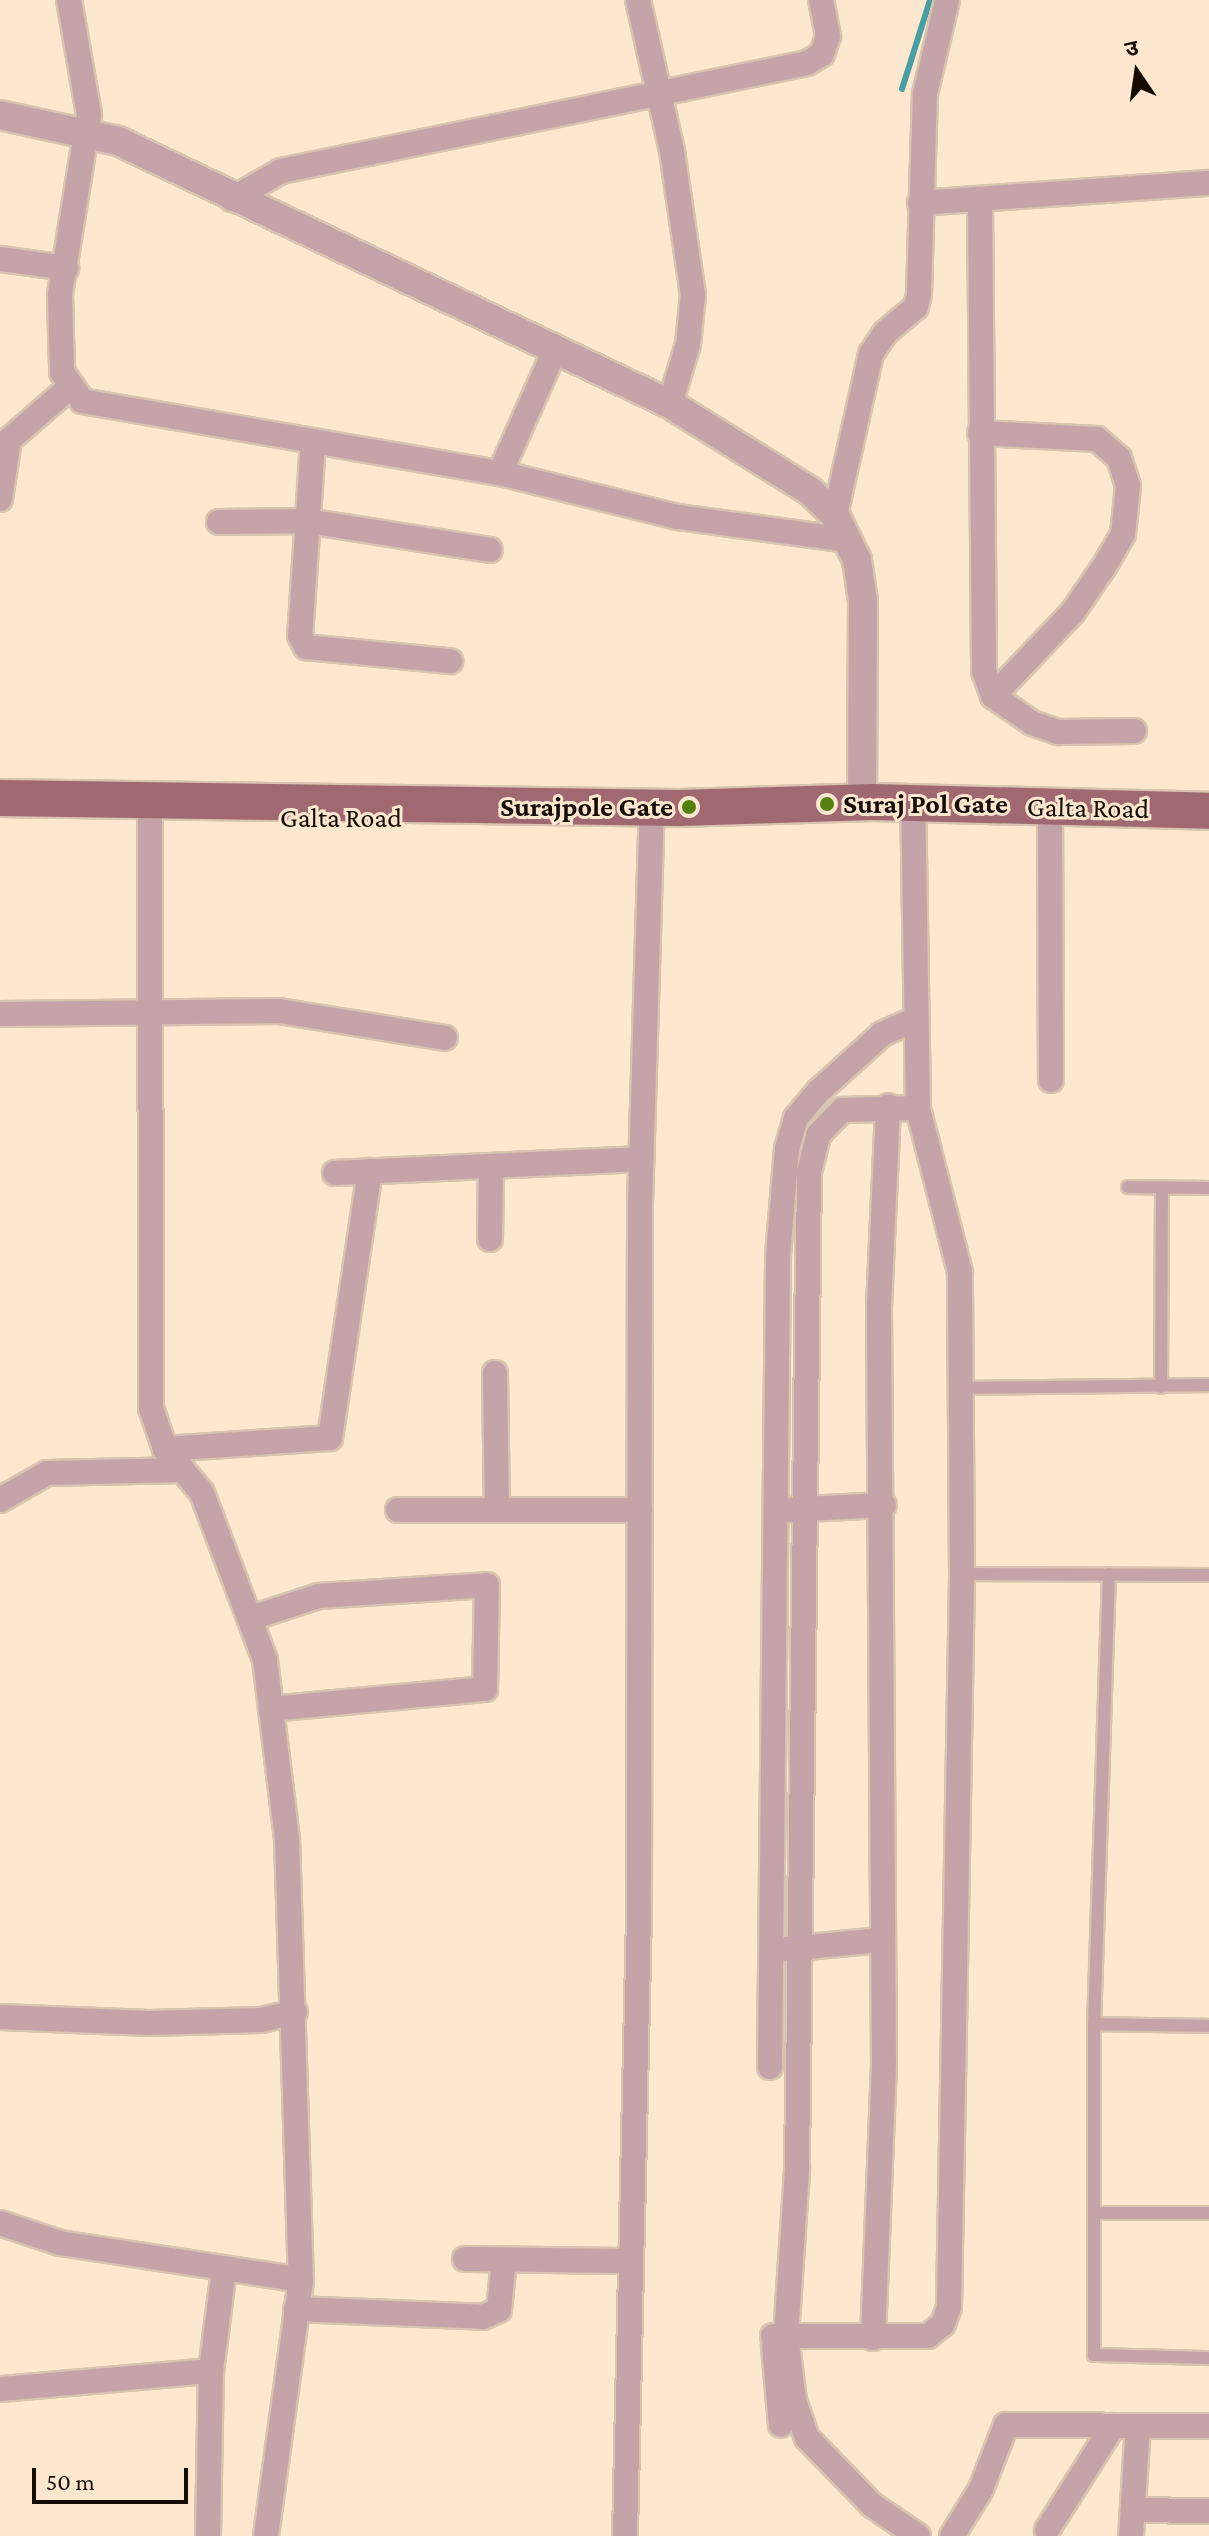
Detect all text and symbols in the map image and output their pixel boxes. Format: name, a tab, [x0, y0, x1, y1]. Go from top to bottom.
north arrow	[1097, 32, 1177, 112]
text: उ	[1122, 35, 1141, 62]
place label: Suraj Pol Gate	[843, 787, 1008, 821]
place label: Surajpole Gate	[500, 790, 673, 824]
street label: Galta Road	[1027, 790, 1149, 826]
marker: Suraj Pol Gate	[818, 795, 836, 813]
marker: Surajpole Gate	[680, 798, 698, 816]
street label: Galta Road	[280, 801, 402, 835]
scale bar	[36, 2452, 192, 2502]
text: 50 m	[46, 2468, 95, 2495]

